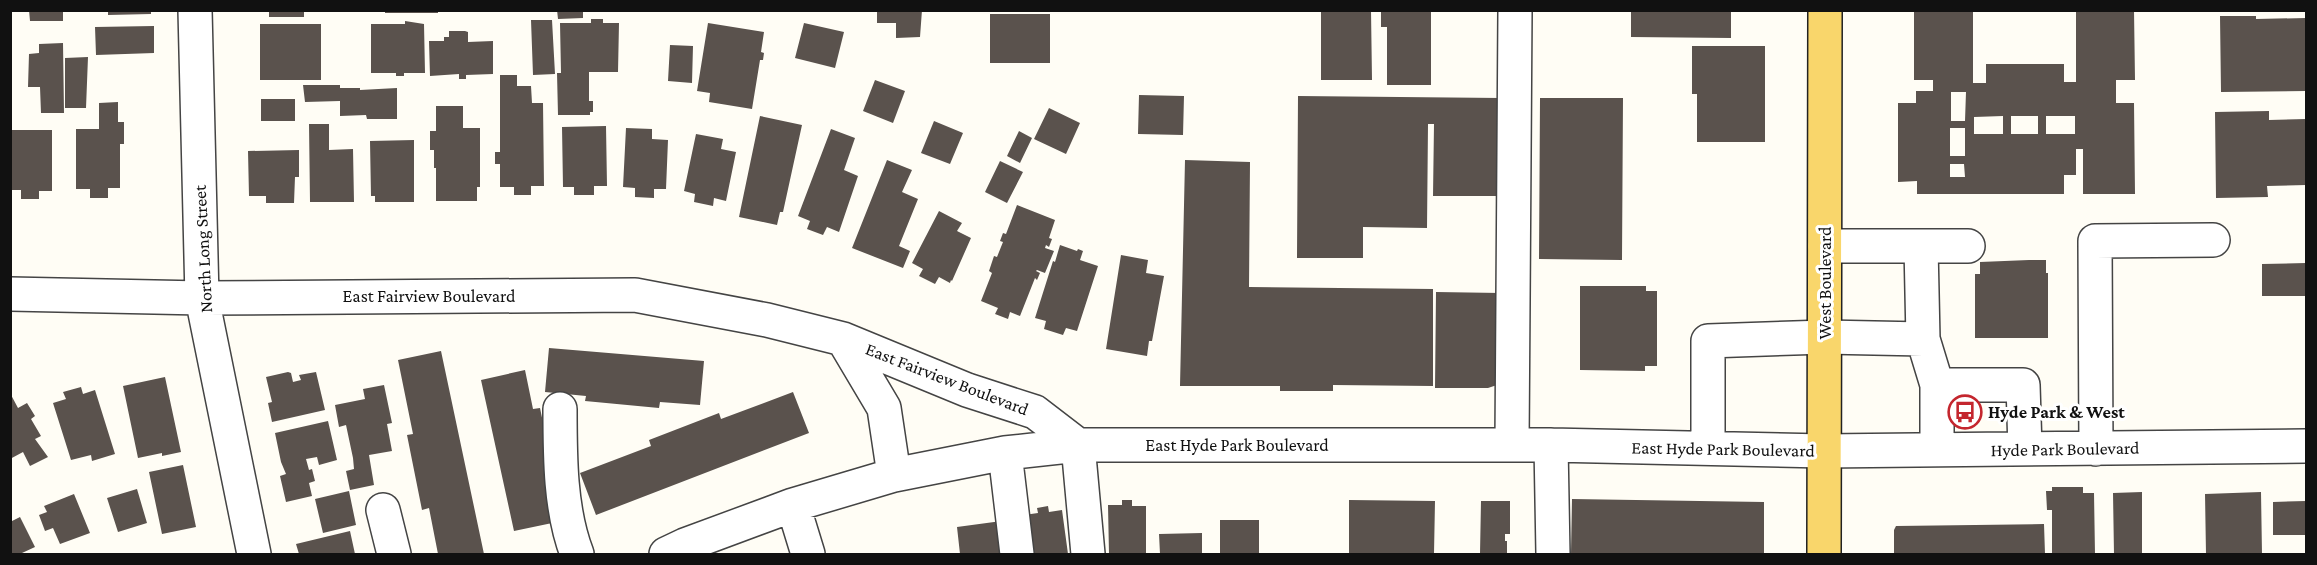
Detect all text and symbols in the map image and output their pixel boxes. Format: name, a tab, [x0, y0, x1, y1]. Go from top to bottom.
street label: North Long Street	[190, 184, 216, 313]
street label: West Boulevard	[1815, 226, 1835, 340]
street label: East Fairview Boulevard	[343, 286, 516, 306]
street label: East Fairview Boulevard	[863, 339, 1032, 420]
bus stop icon: Hyde Park & West	[1947, 394, 1983, 430]
place label: Hyde Park & West	[1988, 402, 2125, 422]
street label: East Hyde Park Boulevard	[1145, 435, 1329, 455]
street label: East Hyde Park Boulevard	[1631, 437, 1815, 461]
street label: Hyde Park Boulevard	[1990, 438, 2140, 460]

